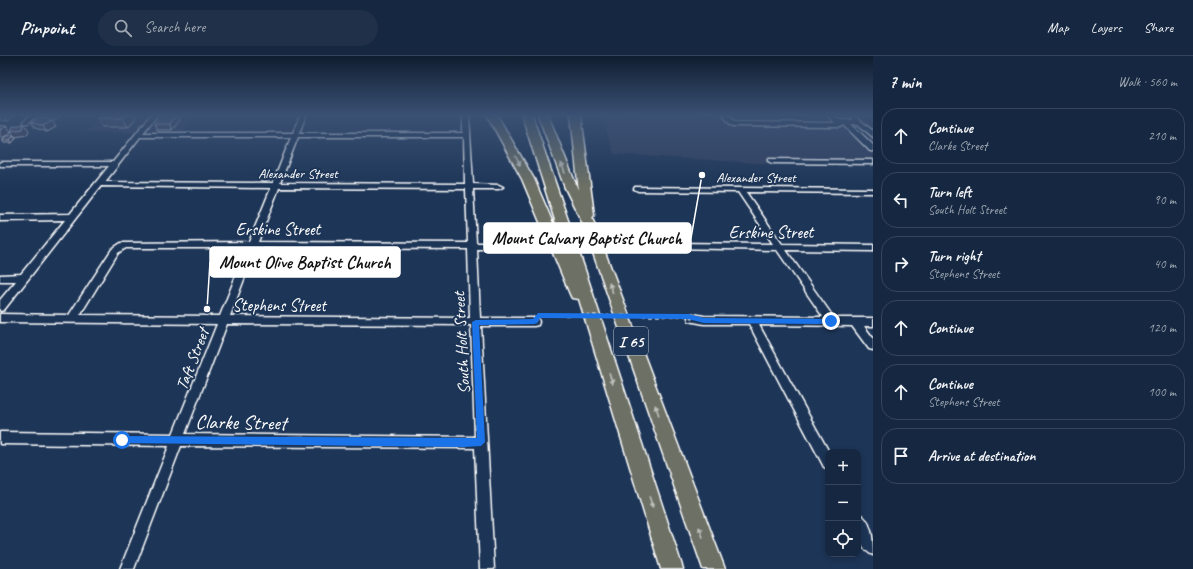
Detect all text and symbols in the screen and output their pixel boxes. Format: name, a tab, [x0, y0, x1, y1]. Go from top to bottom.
search box	[98, 10, 378, 46]
text: Pinpoint	[20, 16, 74, 40]
icon: search	[112, 17, 134, 39]
text: Search here	[144, 18, 205, 37]
text: Map	[1047, 19, 1069, 36]
text: Layers	[1091, 19, 1122, 36]
text: Share	[1144, 19, 1173, 36]
text: 7 min	[889, 72, 922, 93]
text: Walk · 560 m	[1118, 74, 1177, 90]
text: Continue	[928, 119, 973, 138]
icon: ahead	[890, 125, 912, 147]
text: 210 m	[1148, 128, 1176, 144]
text: Clarke Street	[928, 138, 987, 154]
one-way arrow	[515, 155, 521, 167]
one-way arrow	[560, 161, 566, 173]
street label: Alexander Street	[258, 165, 339, 182]
street label: Alexander Street	[716, 169, 797, 186]
text: Turn left	[928, 183, 971, 202]
icon: left	[890, 189, 912, 211]
text: 90 m	[1154, 192, 1176, 208]
text: South Holt Street	[928, 202, 1006, 218]
street label: Erskine Street	[236, 219, 323, 240]
street label: Erskine Street	[729, 222, 816, 243]
callout: Mount Calvary Baptist Church	[484, 223, 691, 253]
text: Mount Calvary Baptist Church	[492, 227, 683, 249]
callout: Mount Olive Baptist Church	[210, 247, 400, 277]
text: Turn right	[928, 247, 981, 266]
text: Mount Olive Baptist Church	[219, 251, 391, 273]
icon: right	[890, 253, 912, 275]
text: 40 m	[1154, 256, 1176, 272]
text: Stephens Street	[928, 266, 1000, 282]
one-way arrow	[608, 282, 614, 294]
street label: South Holt Street	[448, 289, 475, 395]
street label: Stephens Street	[232, 295, 328, 316]
route end	[822, 312, 840, 330]
icon: ahead	[890, 317, 912, 339]
text: Continue	[928, 319, 973, 338]
text: 120 m	[1148, 320, 1176, 336]
street label: Taft Street	[171, 323, 215, 393]
road number: I 65	[614, 327, 648, 355]
one-way arrow	[608, 373, 614, 385]
text: Continue	[928, 375, 973, 394]
icon: ahead	[890, 381, 912, 403]
text: 100 m	[1148, 384, 1176, 400]
text: Stephens Street	[928, 394, 1000, 410]
one-way arrow	[653, 404, 659, 416]
street label: Clarke Street	[195, 409, 290, 436]
route start	[113, 431, 131, 449]
icon: arrive	[890, 445, 912, 467]
text: Arrive at destination	[928, 447, 1035, 466]
map controls	[825, 449, 861, 557]
button: +	[825, 449, 861, 485]
button: −	[825, 485, 861, 521]
one-way arrow	[648, 497, 654, 509]
button: locate	[825, 521, 861, 557]
one-way arrow	[698, 526, 704, 538]

